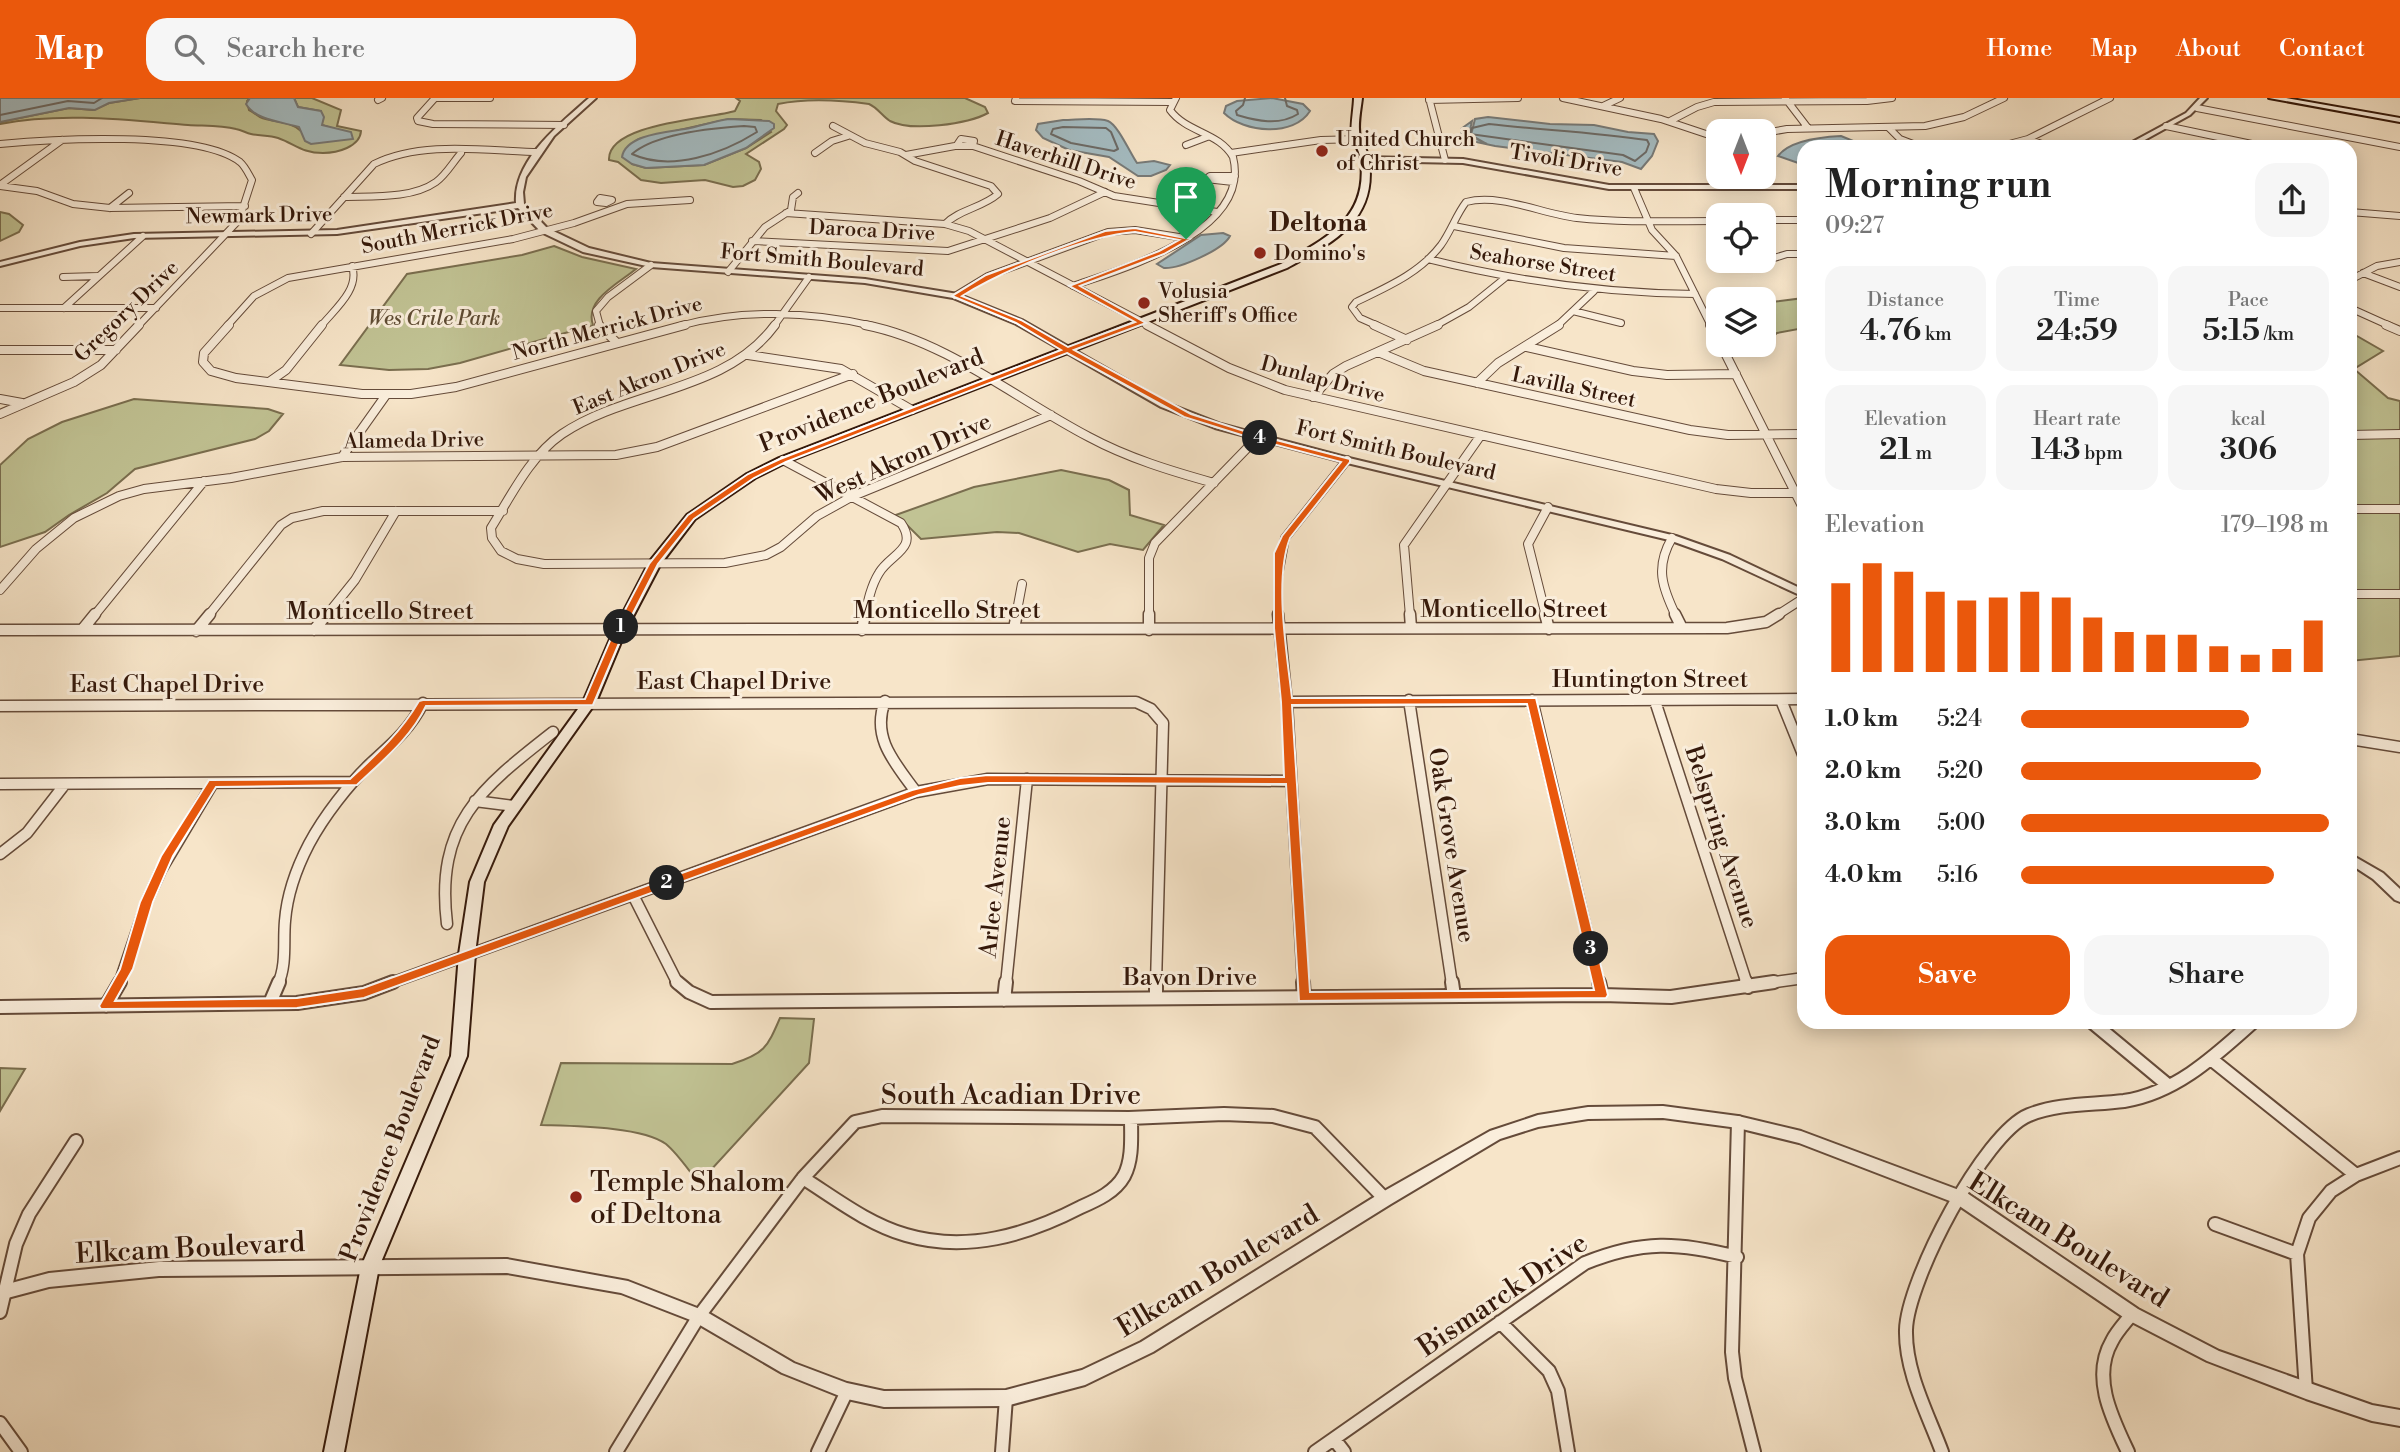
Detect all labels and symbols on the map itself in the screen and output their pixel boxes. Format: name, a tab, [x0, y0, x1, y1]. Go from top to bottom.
north arrow	[1706, 119, 1776, 189]
street label: Haverhill Drive	[992, 126, 1139, 196]
place label: United Church of Christ	[1336, 127, 1475, 177]
street label: Tivoli Drive	[1507, 139, 1624, 183]
marker: United Church of Christ	[1314, 143, 1330, 159]
pin	[1156, 167, 1216, 239]
street label: South Merrick Drive	[359, 198, 555, 260]
street label: Newmark Drive	[185, 202, 333, 230]
district label: Deltona	[1269, 207, 1368, 239]
street label: Daroca Drive	[808, 215, 936, 247]
street label: Fort Smith Boulevard	[719, 239, 925, 283]
street label: Seahorse Street	[1468, 240, 1618, 288]
place label: Domino's	[1274, 241, 1366, 267]
marker: Domino's	[1252, 245, 1268, 261]
street label: Gregory Drive	[69, 255, 184, 368]
place label: Volusia Sheriff's Office	[1157, 279, 1298, 329]
street label: North Merrick Drive	[509, 291, 705, 367]
marker: Volusia Sheriff's Office	[1136, 295, 1152, 311]
park label: Wes Crile Park	[368, 306, 500, 332]
street label: East Akron Drive	[569, 336, 730, 421]
street label: Providence Boulevard	[755, 342, 988, 460]
street label: Dunlap Drive	[1258, 351, 1388, 409]
street label: Lavilla Street	[1509, 362, 1639, 414]
street label: West Akron Drive	[810, 407, 996, 512]
street label: Fort Smith Boulevard	[1293, 415, 1498, 487]
pin: 4	[1242, 420, 1278, 456]
street label: Alameda Drive	[342, 427, 485, 455]
street label: Monticello Street	[1420, 595, 1608, 625]
street label: Monticello Street	[853, 596, 1041, 626]
street label: Monticello Street	[286, 597, 474, 627]
pin: 1	[604, 610, 638, 644]
street label: Huntington Street	[1552, 665, 1749, 695]
street label: East Chapel Drive	[637, 667, 831, 697]
street label: East Chapel Drive	[70, 670, 264, 700]
street label: Belspring Avenue	[1677, 741, 1765, 932]
street label: Oak Grove Avenue	[1421, 746, 1481, 945]
street label: Arlee Avenue	[974, 815, 1018, 960]
pin: 2	[650, 866, 684, 900]
pin: 3	[1574, 932, 1608, 966]
street label: Bavon Drive	[1122, 963, 1257, 993]
street label: Providence Boulevard	[334, 1031, 448, 1266]
street label: South Acadian Drive	[881, 1078, 1141, 1113]
place label: Temple Shalom of Deltona	[590, 1165, 786, 1232]
street label: Elkcam Boulevard	[1961, 1165, 2175, 1316]
marker: Temple Shalom of Deltona	[568, 1189, 584, 1205]
street label: Elkcam Boulevard	[1110, 1197, 1325, 1345]
street label: Elkcam Boulevard	[74, 1225, 306, 1272]
street label: Bismarck Drive	[1410, 1226, 1594, 1366]

